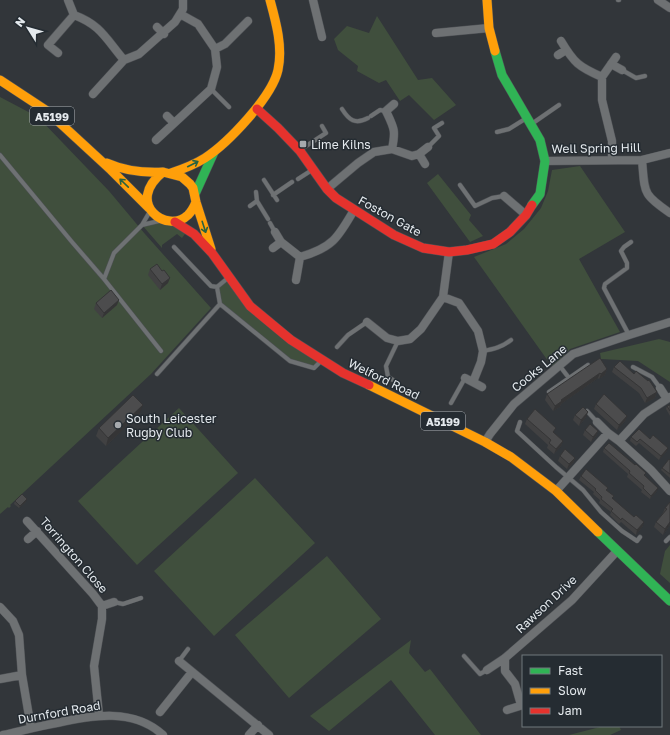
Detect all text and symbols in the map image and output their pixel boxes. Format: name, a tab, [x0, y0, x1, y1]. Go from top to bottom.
north arrow	[8, 8, 48, 48]
text: N	[12, 14, 27, 29]
road number: A5199	[30, 107, 74, 125]
place label: Lime Kilns	[311, 137, 371, 152]
marker: Lime Kilns	[298, 139, 308, 149]
street label: Well Spring Hill	[551, 140, 641, 156]
one-way arrow	[187, 160, 199, 167]
one-way arrow	[119, 178, 129, 188]
street label: Foston Gate	[356, 193, 424, 240]
one-way arrow	[201, 221, 208, 234]
street label: Cooks Lane	[508, 341, 570, 395]
street label: Welford Road	[346, 355, 422, 403]
place label: South Leicester Rugby Club	[126, 411, 217, 440]
road number: A5199	[421, 412, 465, 430]
marker: South Leicester Rugby Club	[113, 420, 123, 430]
street label: Torrington Close	[37, 514, 111, 596]
street label: Rawson Drive	[512, 572, 580, 636]
legend	[522, 655, 662, 727]
text: Fast	[558, 663, 583, 678]
text: Slow	[558, 683, 586, 698]
street label: Durnford Road	[17, 697, 101, 727]
text: Jam	[558, 703, 582, 718]

